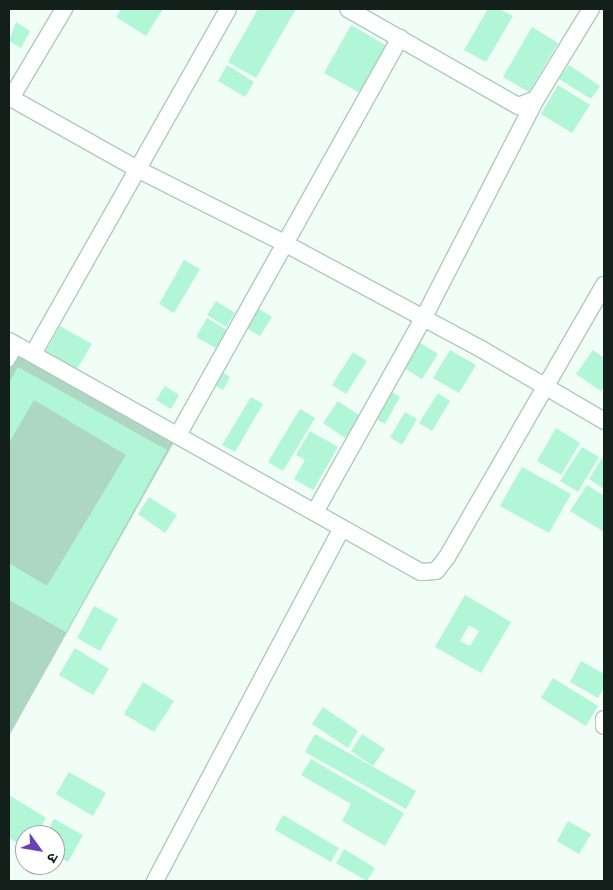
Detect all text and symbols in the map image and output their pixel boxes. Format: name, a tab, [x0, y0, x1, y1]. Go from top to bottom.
north arrow	[15, 825, 65, 875]
text: उ	[43, 850, 62, 866]

